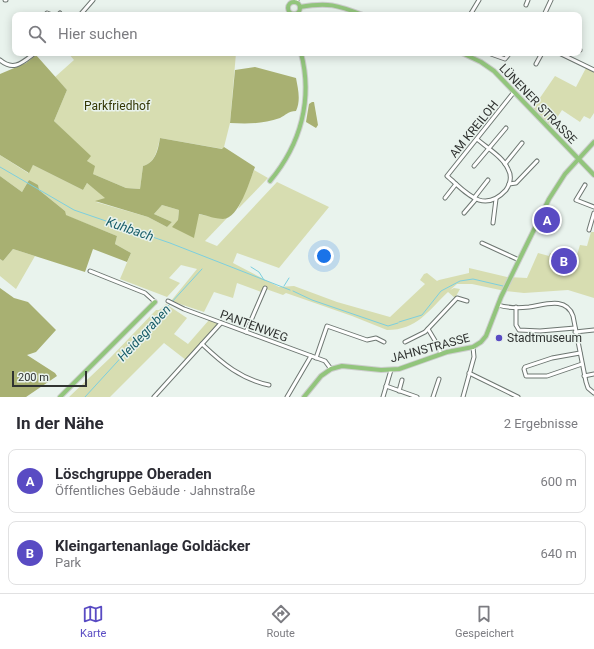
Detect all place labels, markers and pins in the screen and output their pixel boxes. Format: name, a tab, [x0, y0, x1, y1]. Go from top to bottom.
pin: A	[534, 205, 560, 235]
pin: B	[551, 246, 577, 276]
place label: Stadtmuseum	[507, 331, 582, 345]
marker: Stadtmuseum	[494, 333, 504, 343]

